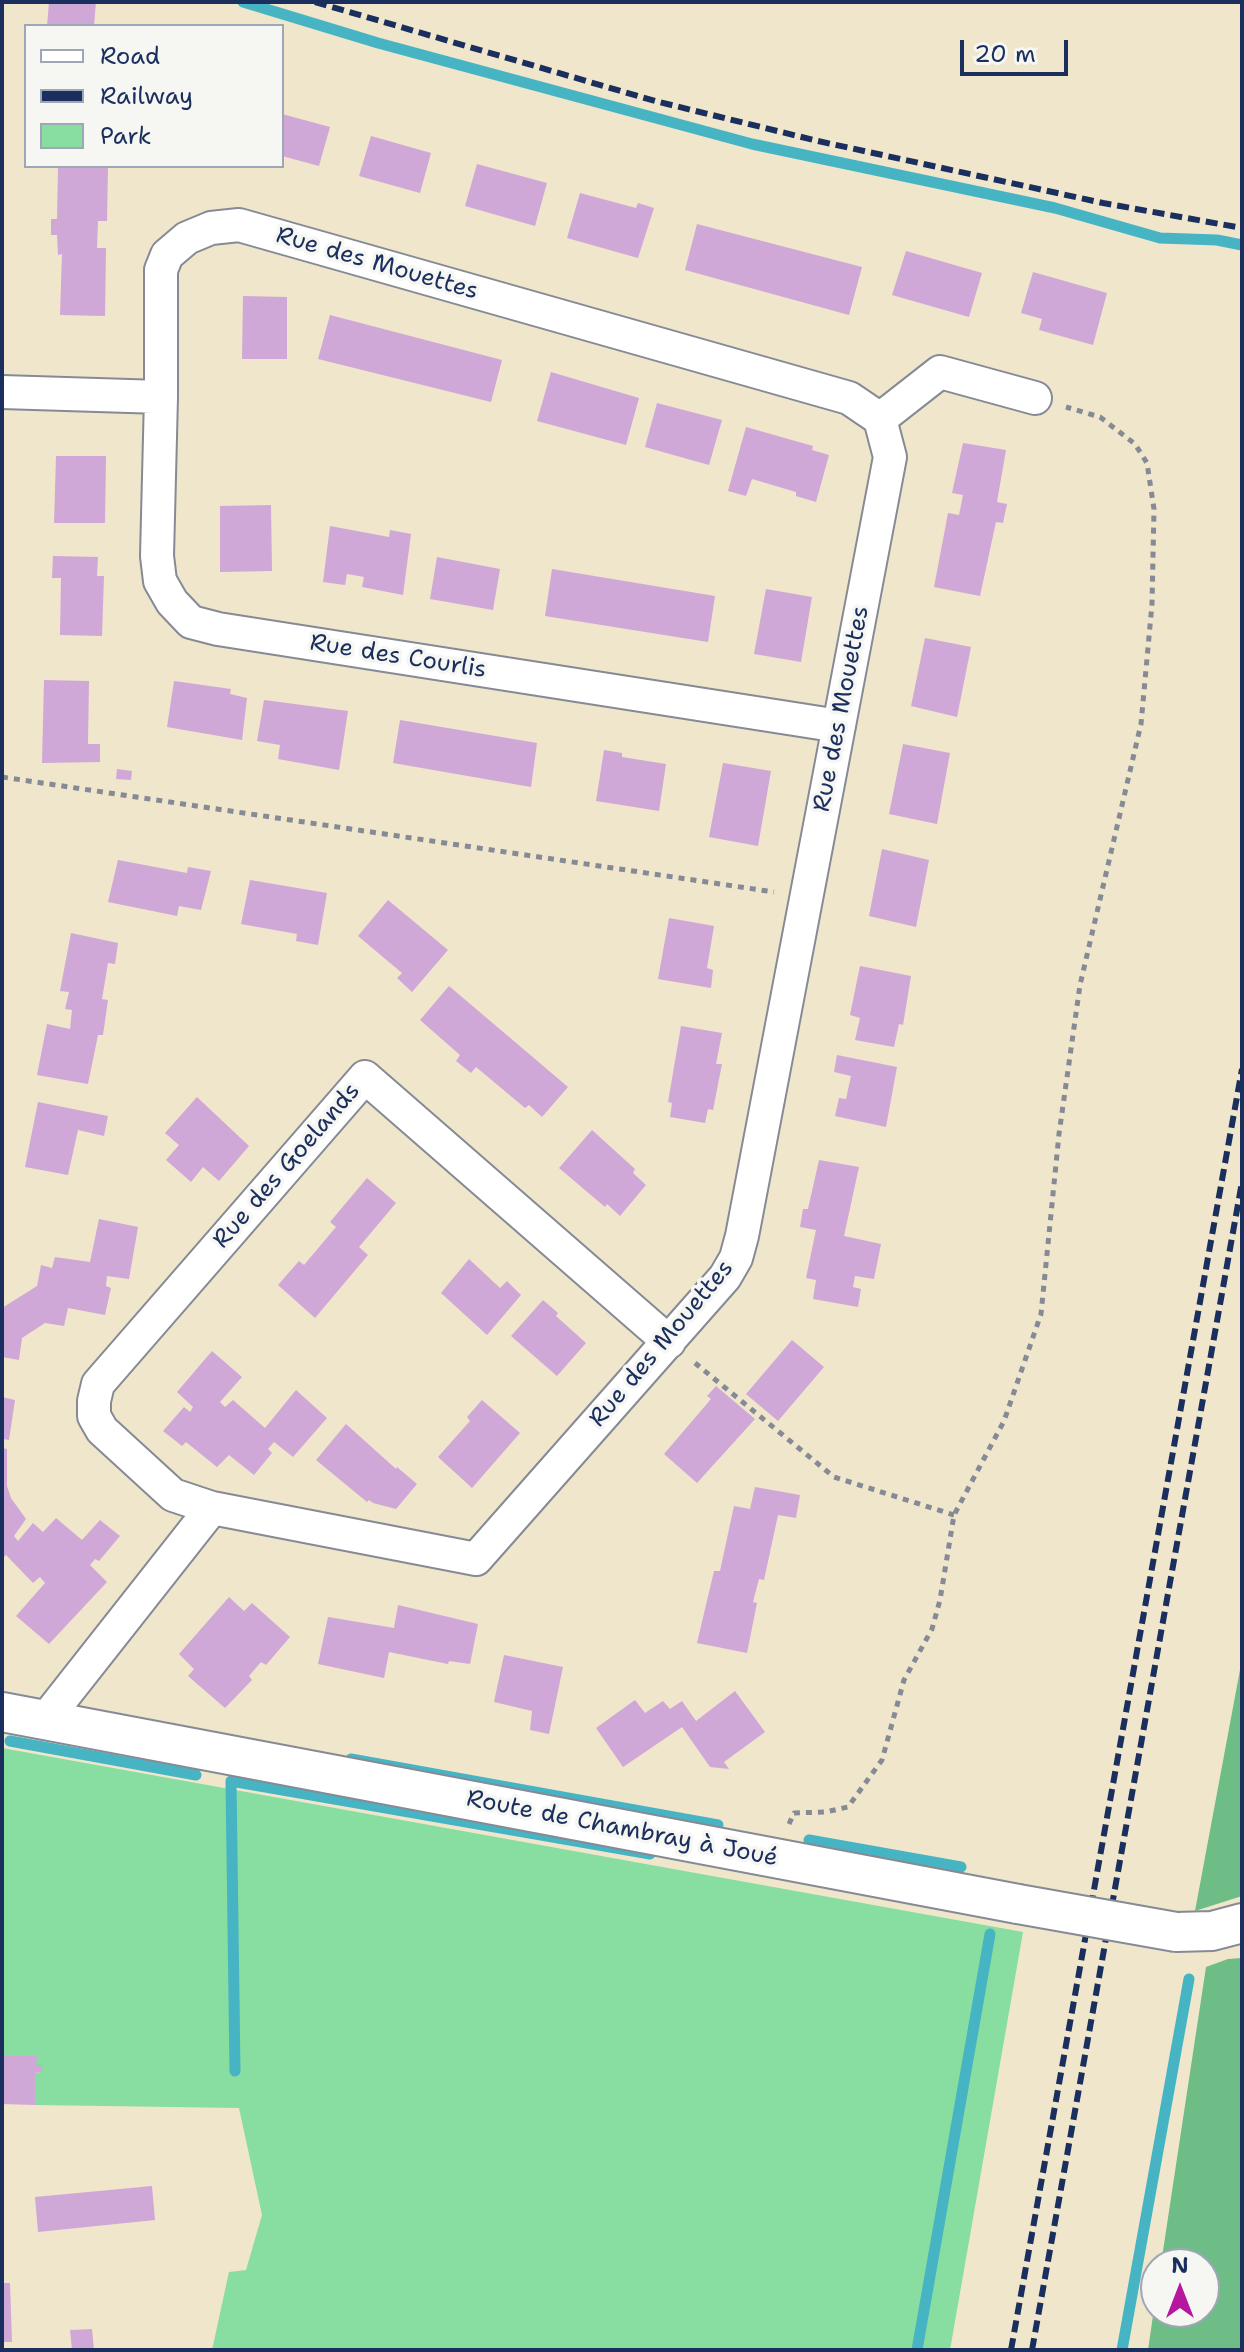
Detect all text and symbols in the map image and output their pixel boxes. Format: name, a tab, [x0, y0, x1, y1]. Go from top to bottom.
legend	[24, 24, 284, 168]
scale bar	[964, 24, 1072, 74]
text: 20 m	[974, 38, 1036, 70]
text: Road	[100, 40, 160, 72]
text: Railway	[100, 80, 193, 112]
text: Park	[100, 120, 152, 152]
street label: Rue des Mouettes	[273, 221, 481, 307]
street label: Rue des Mouettes	[808, 604, 876, 814]
street label: Rue des Courlis	[308, 629, 488, 685]
street label: Rue des Goelands	[207, 1077, 367, 1255]
street label: Rue des Mouettes	[584, 1255, 740, 1433]
street label: Route de Chambray à Joué	[464, 1785, 780, 1873]
north arrow	[1140, 2248, 1220, 2328]
text: N	[1171, 2251, 1189, 2280]

